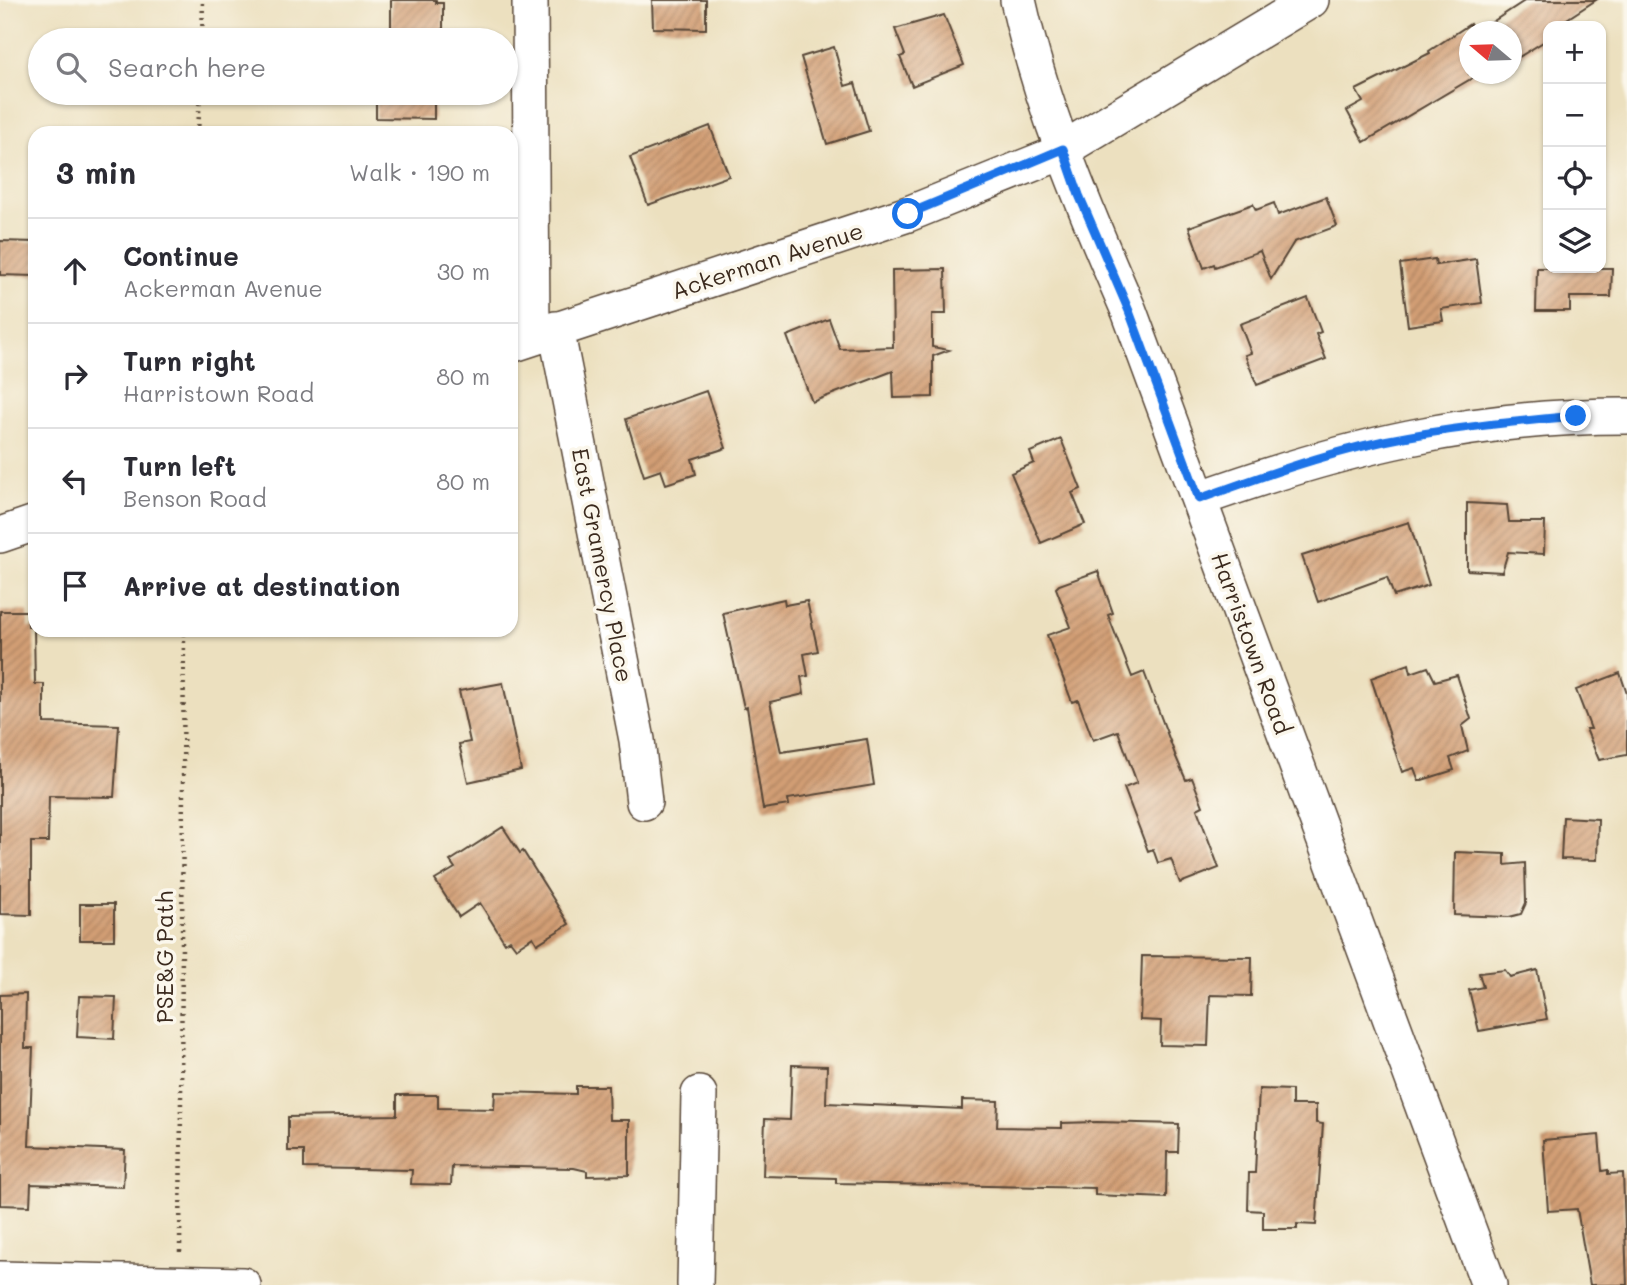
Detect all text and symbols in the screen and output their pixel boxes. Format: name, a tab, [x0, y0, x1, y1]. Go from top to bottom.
north arrow	[1459, 21, 1522, 84]
map controls	[1543, 21, 1606, 273]
button: +	[1543, 21, 1606, 84]
search box	[28, 28, 518, 105]
icon: search	[52, 48, 90, 86]
text: Search here	[108, 50, 266, 84]
button: −	[1543, 84, 1606, 147]
button: locate	[1543, 147, 1606, 210]
text: 3 min	[56, 152, 136, 192]
text: Walk · 190 m	[349, 157, 490, 187]
route start	[892, 198, 923, 229]
button: layers	[1543, 210, 1606, 273]
street label: Ackerman Avenue	[667, 215, 867, 305]
text: Continue	[123, 239, 239, 273]
icon: ahead	[56, 252, 94, 290]
text: 30 m	[437, 256, 490, 286]
text: Ackerman Avenue	[123, 273, 323, 303]
text: Turn right	[123, 344, 256, 378]
icon: right	[56, 357, 94, 395]
text: 80 m	[436, 361, 490, 391]
text: Harristown Road	[123, 378, 314, 408]
route end	[1560, 400, 1591, 431]
street label: East Gramercy Place	[566, 445, 640, 685]
text: Turn left	[123, 449, 236, 483]
icon: left	[56, 462, 94, 500]
text: 80 m	[436, 466, 490, 496]
text: Benson Road	[123, 483, 266, 513]
street label: Harristown Road	[1205, 548, 1299, 738]
icon: arrive	[56, 567, 94, 605]
text: Arrive at destination	[123, 569, 400, 603]
street label: PSE&G Path	[149, 891, 179, 1023]

